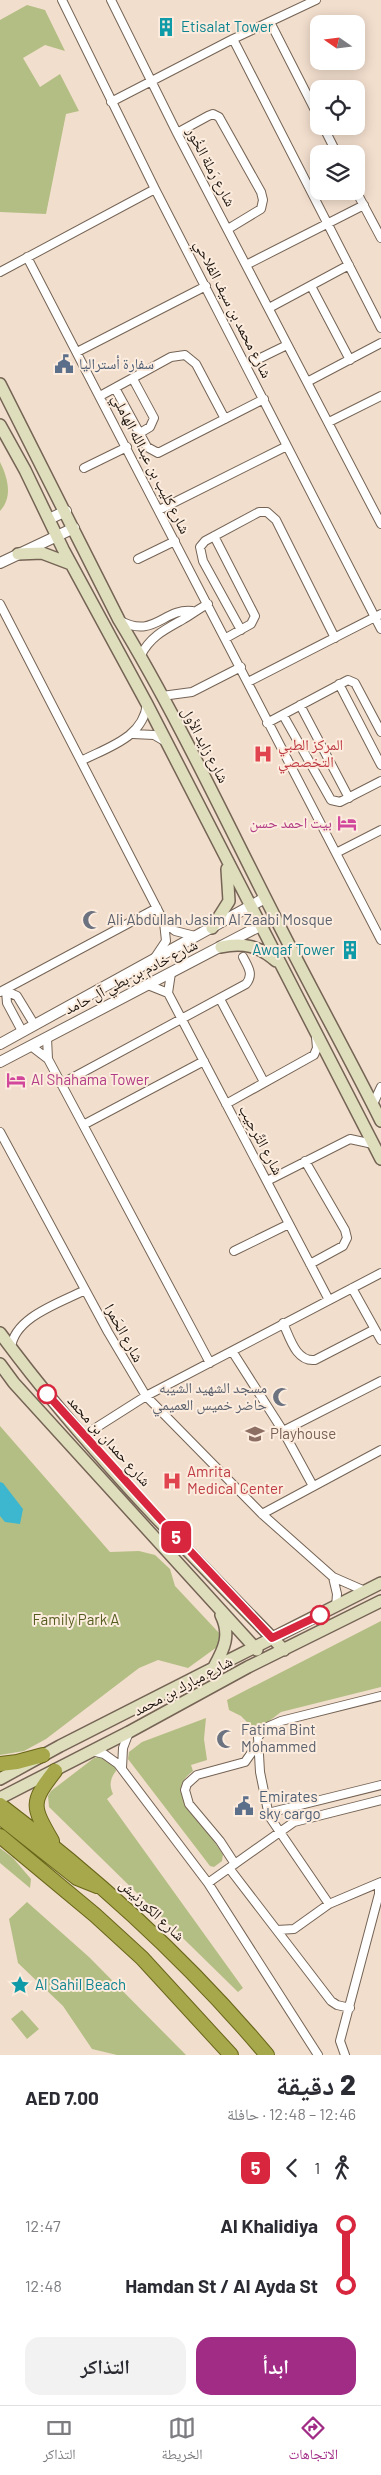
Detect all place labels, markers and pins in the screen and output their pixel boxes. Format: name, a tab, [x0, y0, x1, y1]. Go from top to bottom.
building icon: Etisalat Tower	[155, 16, 177, 38]
place label: Etisalat Tower	[181, 17, 274, 35]
public building icon: سفارة أستراليا	[53, 353, 75, 375]
place label: سفارة أستراليا	[79, 354, 154, 373]
place label: المركز الطبي التخصصي	[278, 735, 343, 774]
hospital icon: المركز الطبي التخصصي	[252, 743, 274, 765]
hotel icon: بيت احمد حسن	[336, 812, 358, 834]
place label: بيت احمد حسن	[250, 813, 332, 833]
mosque icon: Ali Abdullah Jasim Al Zaabi Mosque	[81, 909, 103, 931]
place label: Ali Abdullah Jasim Al Zaabi Mosque	[107, 910, 333, 928]
building icon: Awqaf Tower	[339, 939, 361, 961]
place label: Awqaf Tower	[252, 940, 336, 958]
hotel icon: Al Shahama Tower	[5, 1069, 27, 1091]
place label: Al Shahama Tower	[31, 1070, 150, 1088]
place label: مسجد الشهيد الشيبه حاضر خميس العميمي	[152, 1378, 267, 1417]
unlabelled marker	[37, 1384, 57, 1404]
mosque icon: مسجد الشهيد الشيبه حاضر خميس العميمي	[271, 1386, 293, 1408]
school or university icon: Playhouse	[244, 1423, 266, 1445]
place label: Playhouse	[270, 1424, 336, 1442]
place label: Amrita Medical Center	[187, 1462, 284, 1497]
hospital icon: Amrita Medical Center	[161, 1470, 183, 1492]
unlabelled marker	[310, 1605, 330, 1625]
place label: Fatima Bint Mohammed	[241, 1720, 317, 1755]
mosque icon: Fatima Bint Mohammed	[215, 1728, 237, 1750]
place label: Emirates sky cargo	[259, 1787, 321, 1822]
public building icon: Emirates sky cargo	[233, 1795, 255, 1817]
place icon: Al Sahil Beach	[9, 1974, 31, 1996]
place label: Al Sahil Beach	[35, 1975, 126, 1993]

